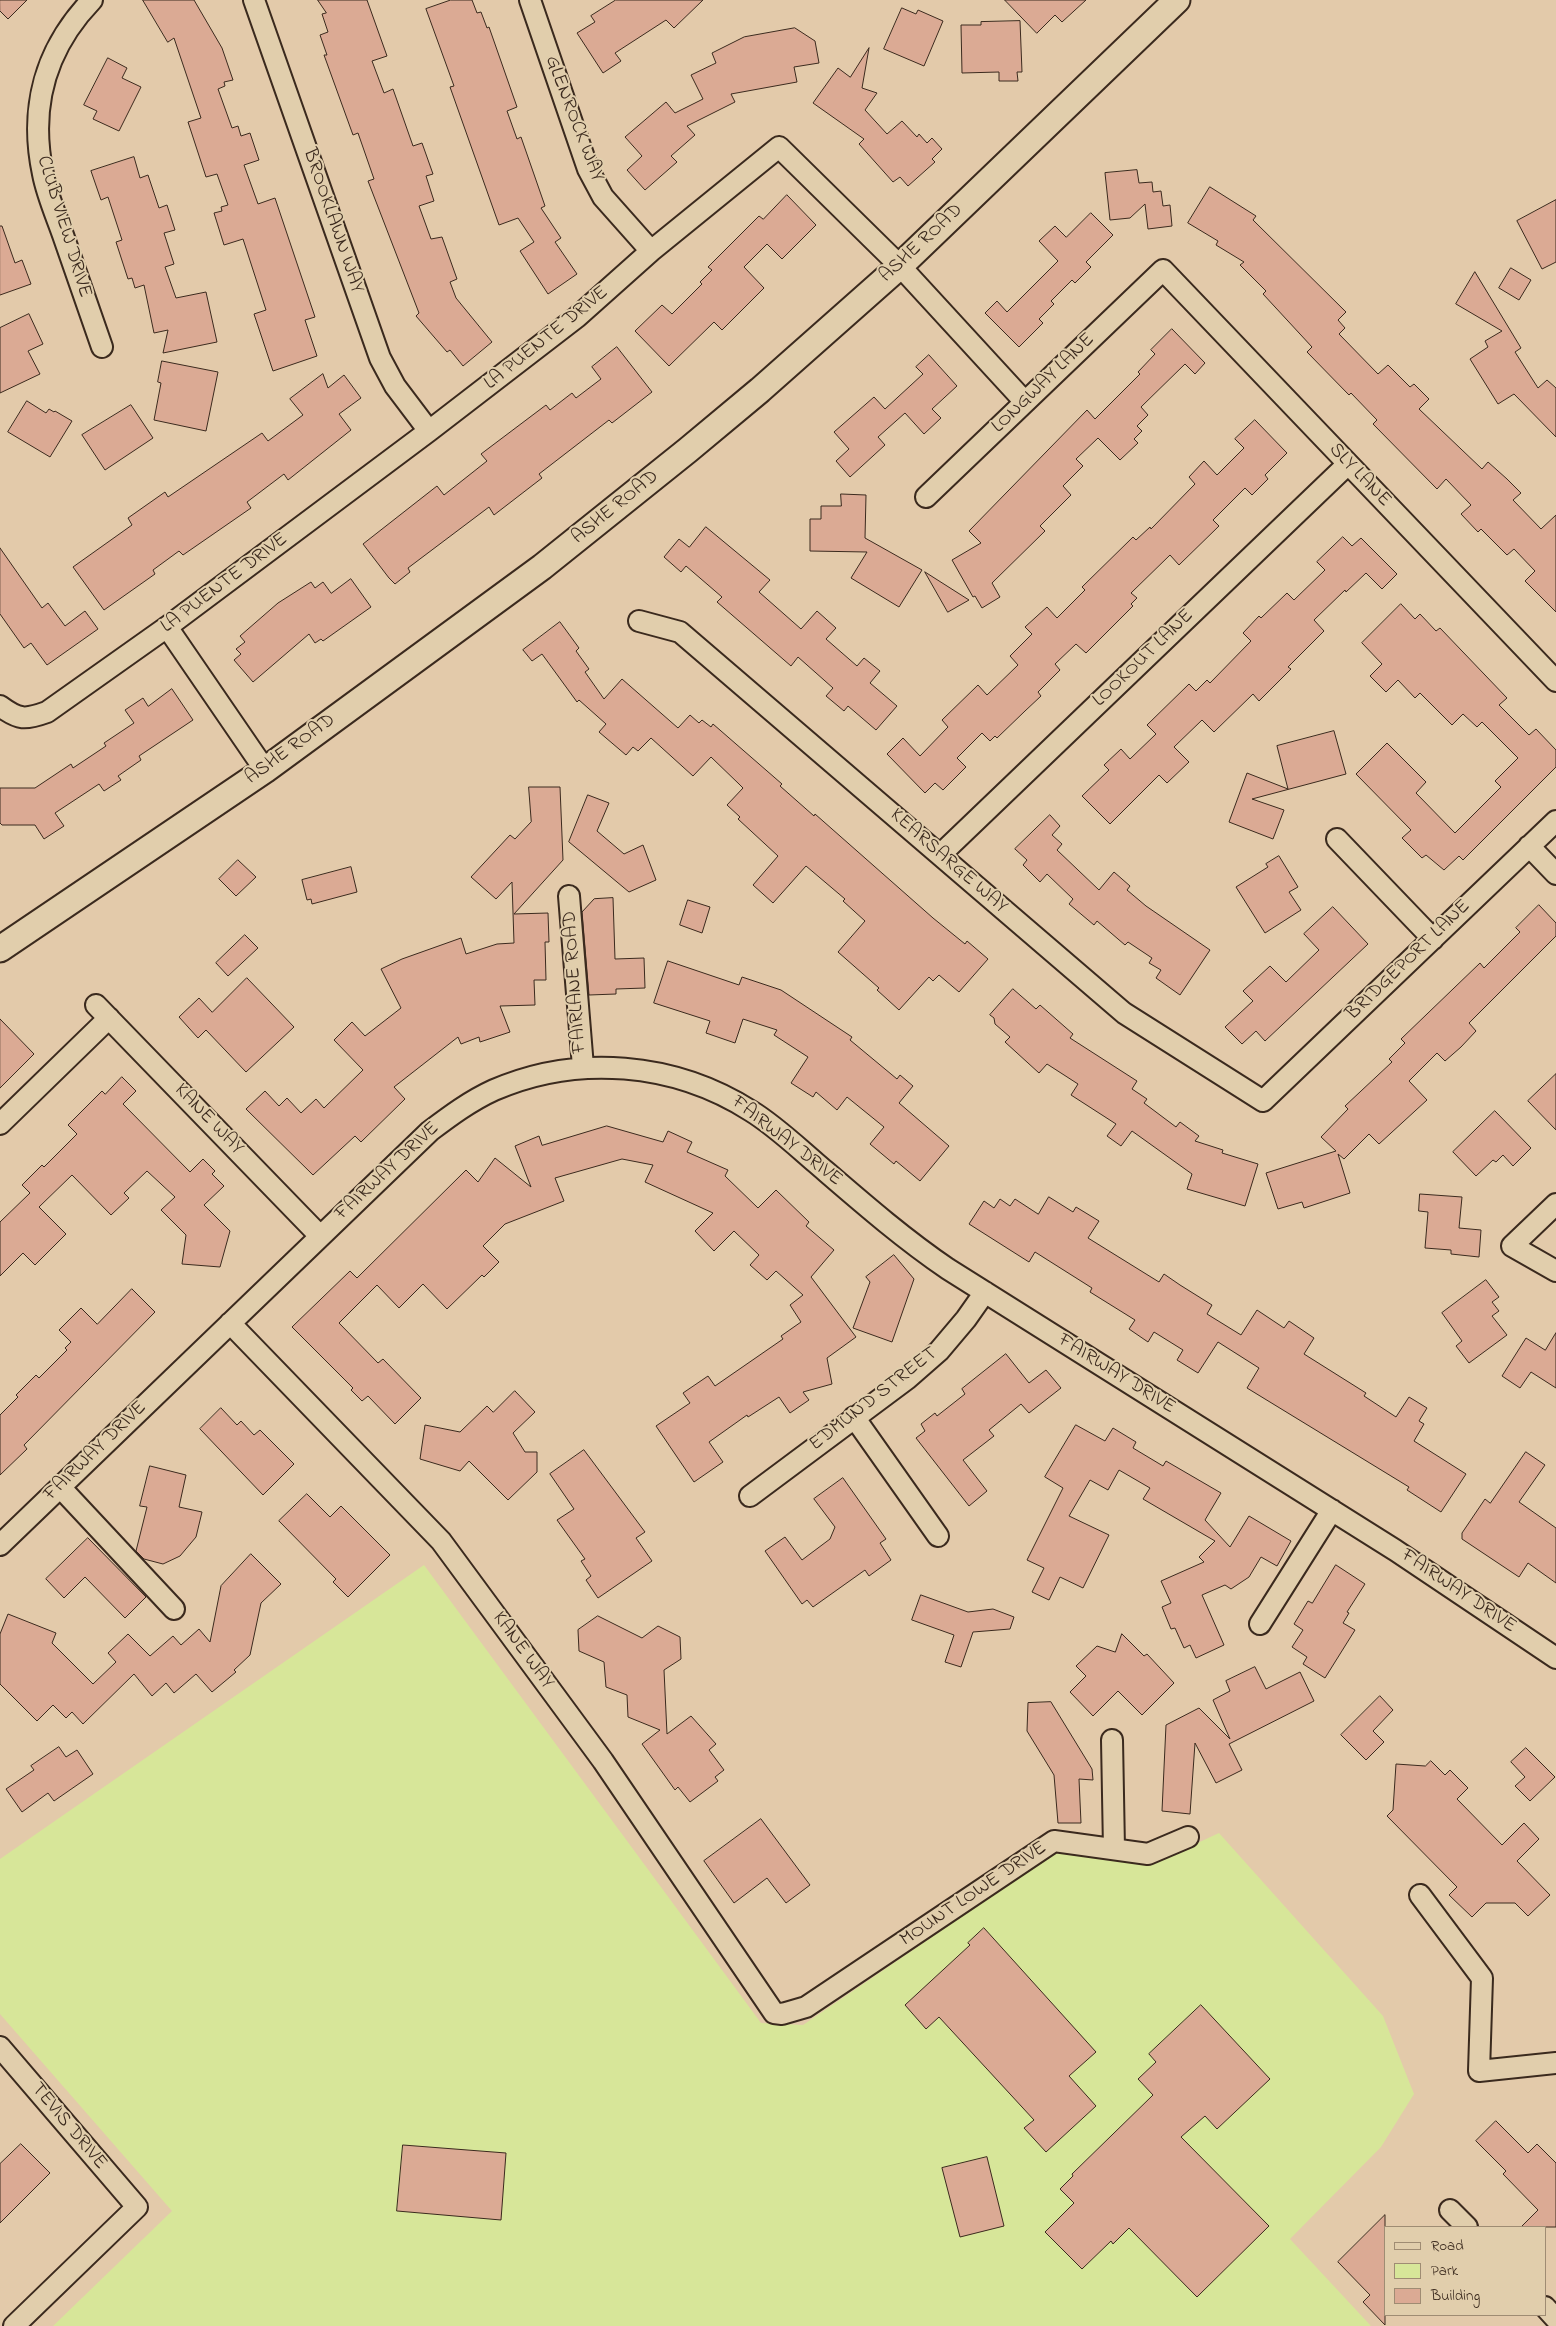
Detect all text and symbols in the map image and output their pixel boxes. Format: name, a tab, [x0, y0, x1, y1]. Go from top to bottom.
street label: GLENROCK WAY	[538, 53, 608, 185]
street label: BROOKLAWN WAY	[296, 146, 368, 296]
street label: CLUB VIEW DRIVE	[30, 153, 96, 301]
street label: ASHE ROAD	[875, 199, 969, 289]
street label: LA PUENTE DRIVE	[480, 282, 614, 396]
street label: LONGWAY LANE	[987, 329, 1101, 439]
street label: SLY LANE	[1323, 439, 1395, 513]
street label: ASHE ROAD	[568, 466, 664, 550]
street label: LA PUENTE DRIVE	[157, 528, 293, 640]
street label: LOOKOUT LANE	[1089, 605, 1199, 713]
street label: ASHE ROAD	[241, 709, 341, 791]
street label: KEARSARGE WAY	[884, 804, 1012, 920]
street label: BRIDGEPORT LANE	[1342, 895, 1476, 1027]
street label: FAIRLANE ROAD	[559, 910, 593, 1054]
street label: KANE WAY	[168, 1079, 248, 1161]
street label: FAIRWAY DRIVE	[726, 1091, 846, 1193]
street label: FAIRWAY DRIVE	[331, 1118, 445, 1226]
street label: FAIRWAY DRIVE	[1053, 1329, 1179, 1421]
street label: EDMUND STREET	[805, 1343, 943, 1457]
street label: FAIRWAY DRIVE	[40, 1397, 152, 1507]
street label: FAIRWAY DRIVE	[1396, 1545, 1520, 1639]
street label: KANE WAY	[486, 1608, 558, 1694]
street label: MOUNT LOWE DRIVE	[896, 1837, 1052, 1953]
street label: TEVIS DRIVE	[25, 2079, 111, 2175]
legend	[1384, 2226, 1546, 2316]
text: Road	[1431, 2235, 1464, 2257]
text: Park	[1431, 2260, 1458, 2282]
text: Building	[1431, 2285, 1480, 2307]

